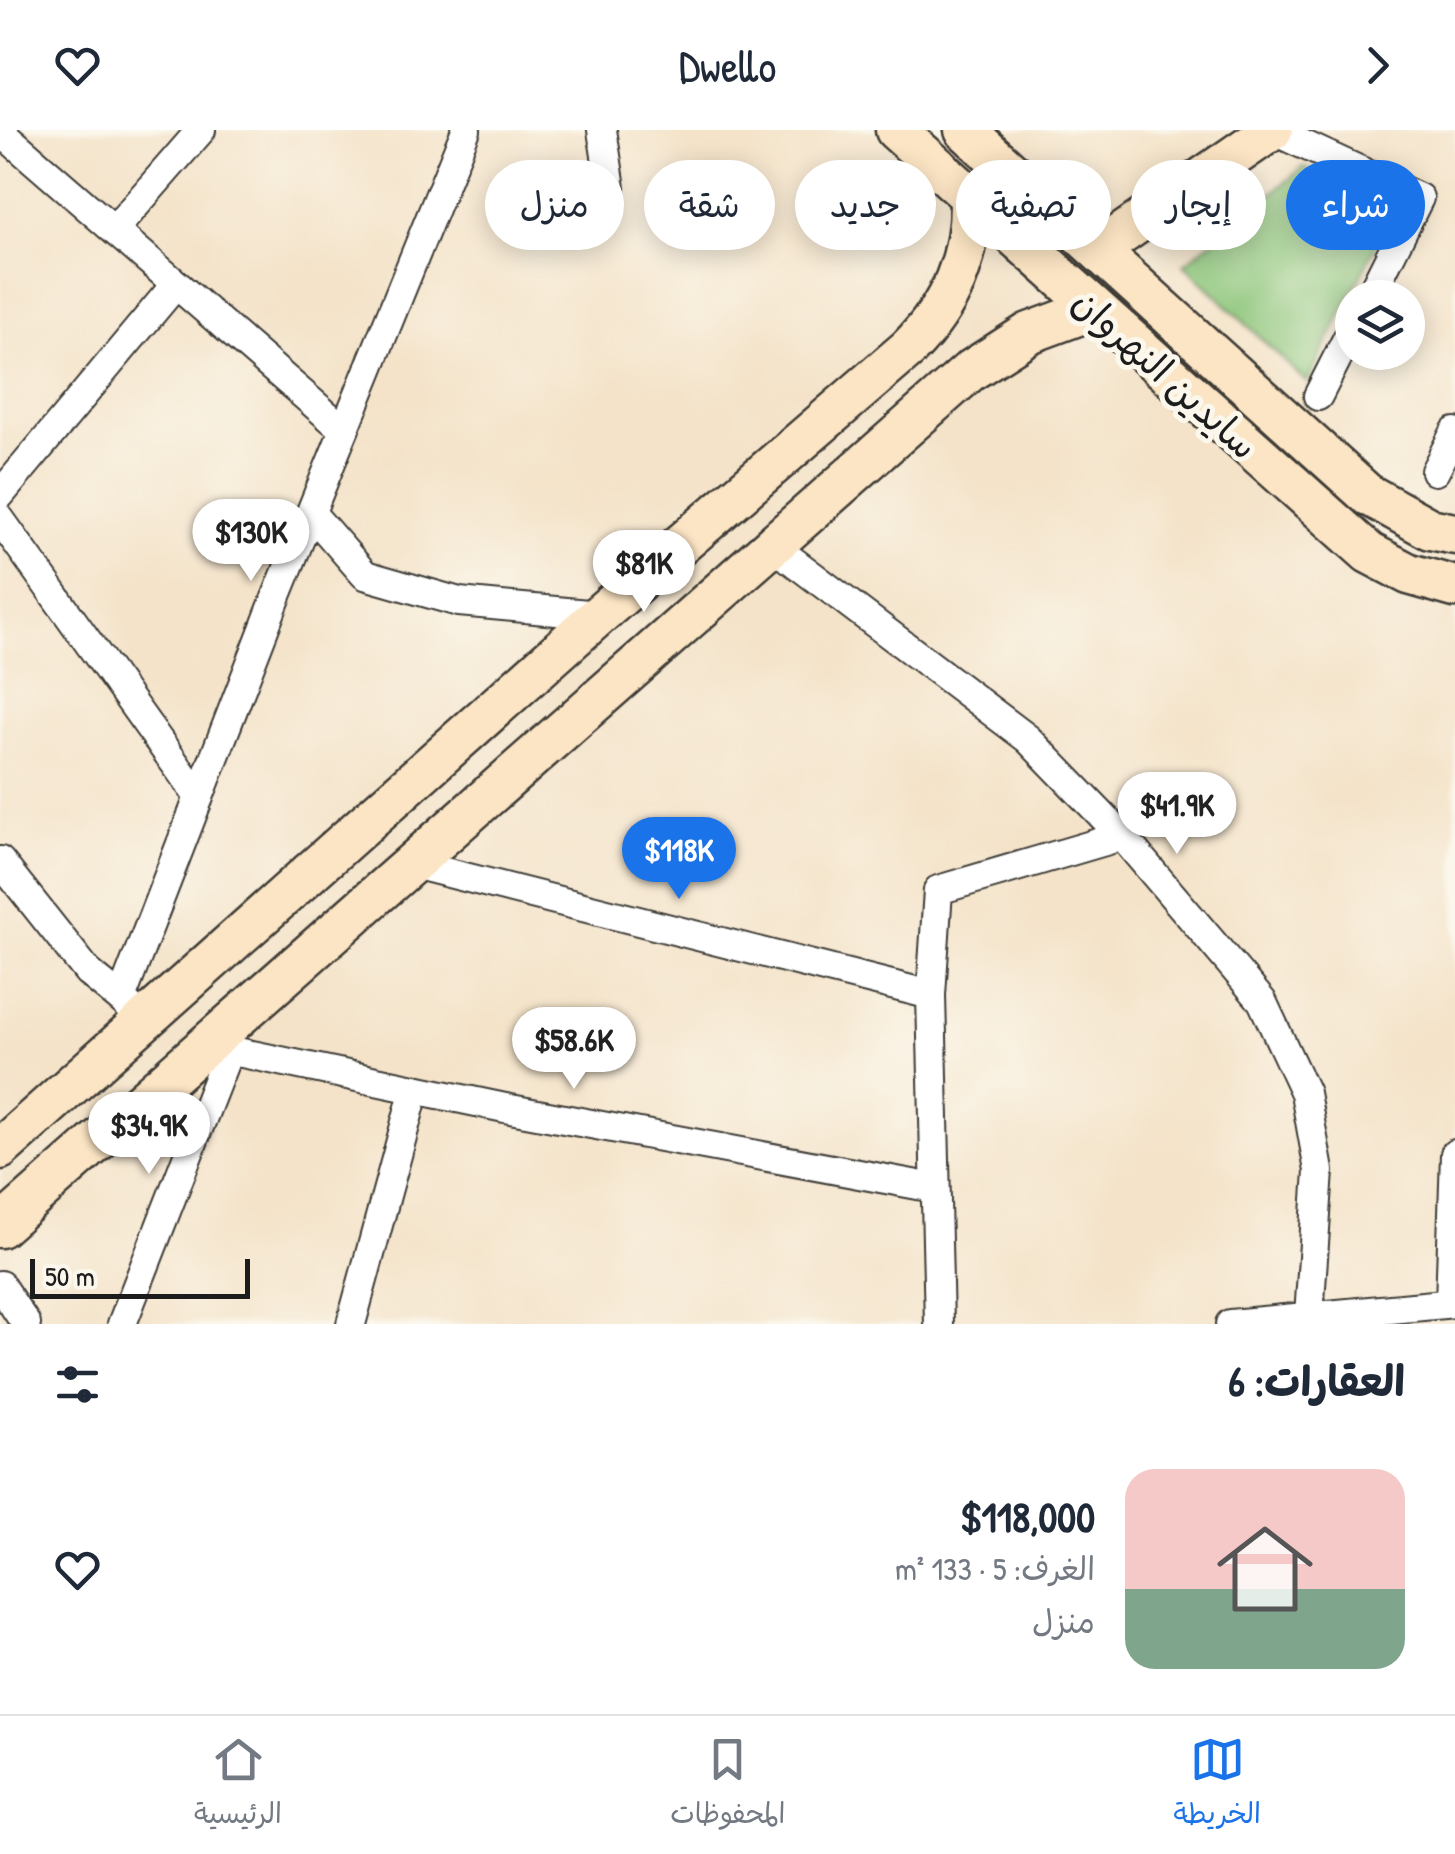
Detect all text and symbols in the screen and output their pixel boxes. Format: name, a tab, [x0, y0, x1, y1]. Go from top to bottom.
text: Dwello	[679, 35, 776, 96]
icon: heart	[50, 38, 105, 93]
icon: forward	[1350, 38, 1405, 93]
chip: منزل	[485, 160, 624, 250]
chip: شقة	[644, 160, 775, 250]
chip: جديد	[795, 160, 936, 250]
chip: تصفية	[956, 160, 1111, 250]
chip: إيجار	[1131, 160, 1266, 250]
chip: شراء	[1286, 160, 1425, 250]
street label: سايدين النهروان	[1062, 276, 1270, 470]
map controls	[1335, 280, 1425, 370]
button: layers	[1335, 280, 1425, 370]
pin: $130K	[181, 499, 321, 584]
text: $130K	[214, 510, 288, 553]
pin: $81K	[585, 530, 703, 615]
text: $81K	[615, 541, 673, 584]
pin: $41.9K	[1096, 772, 1258, 857]
text: $41.9K	[1139, 783, 1215, 826]
pin: $118K	[609, 817, 749, 902]
text: $118K	[644, 828, 714, 871]
pin: $58.6K	[493, 1007, 655, 1092]
text: $58.6K	[534, 1018, 614, 1061]
pin: $34.9K	[68, 1092, 230, 1177]
text: $34.9K	[110, 1103, 188, 1146]
scale bar	[30, 1254, 250, 1298]
text: 50 m	[45, 1257, 95, 1295]
text: العقارات: 6	[1228, 1352, 1405, 1409]
icon: filters	[50, 1357, 105, 1412]
text: $118,000	[960, 1488, 1095, 1545]
icon: home	[1205, 1509, 1325, 1629]
icon: heart	[50, 1542, 105, 1597]
text: الغرف: 5 · 133 m²	[895, 1547, 1095, 1590]
text: منزل	[1032, 1600, 1095, 1643]
tab: الرئيسية	[194, 1732, 282, 1838]
tab: المحفوظات	[670, 1732, 785, 1838]
tab: الخريطة	[1174, 1732, 1261, 1838]

